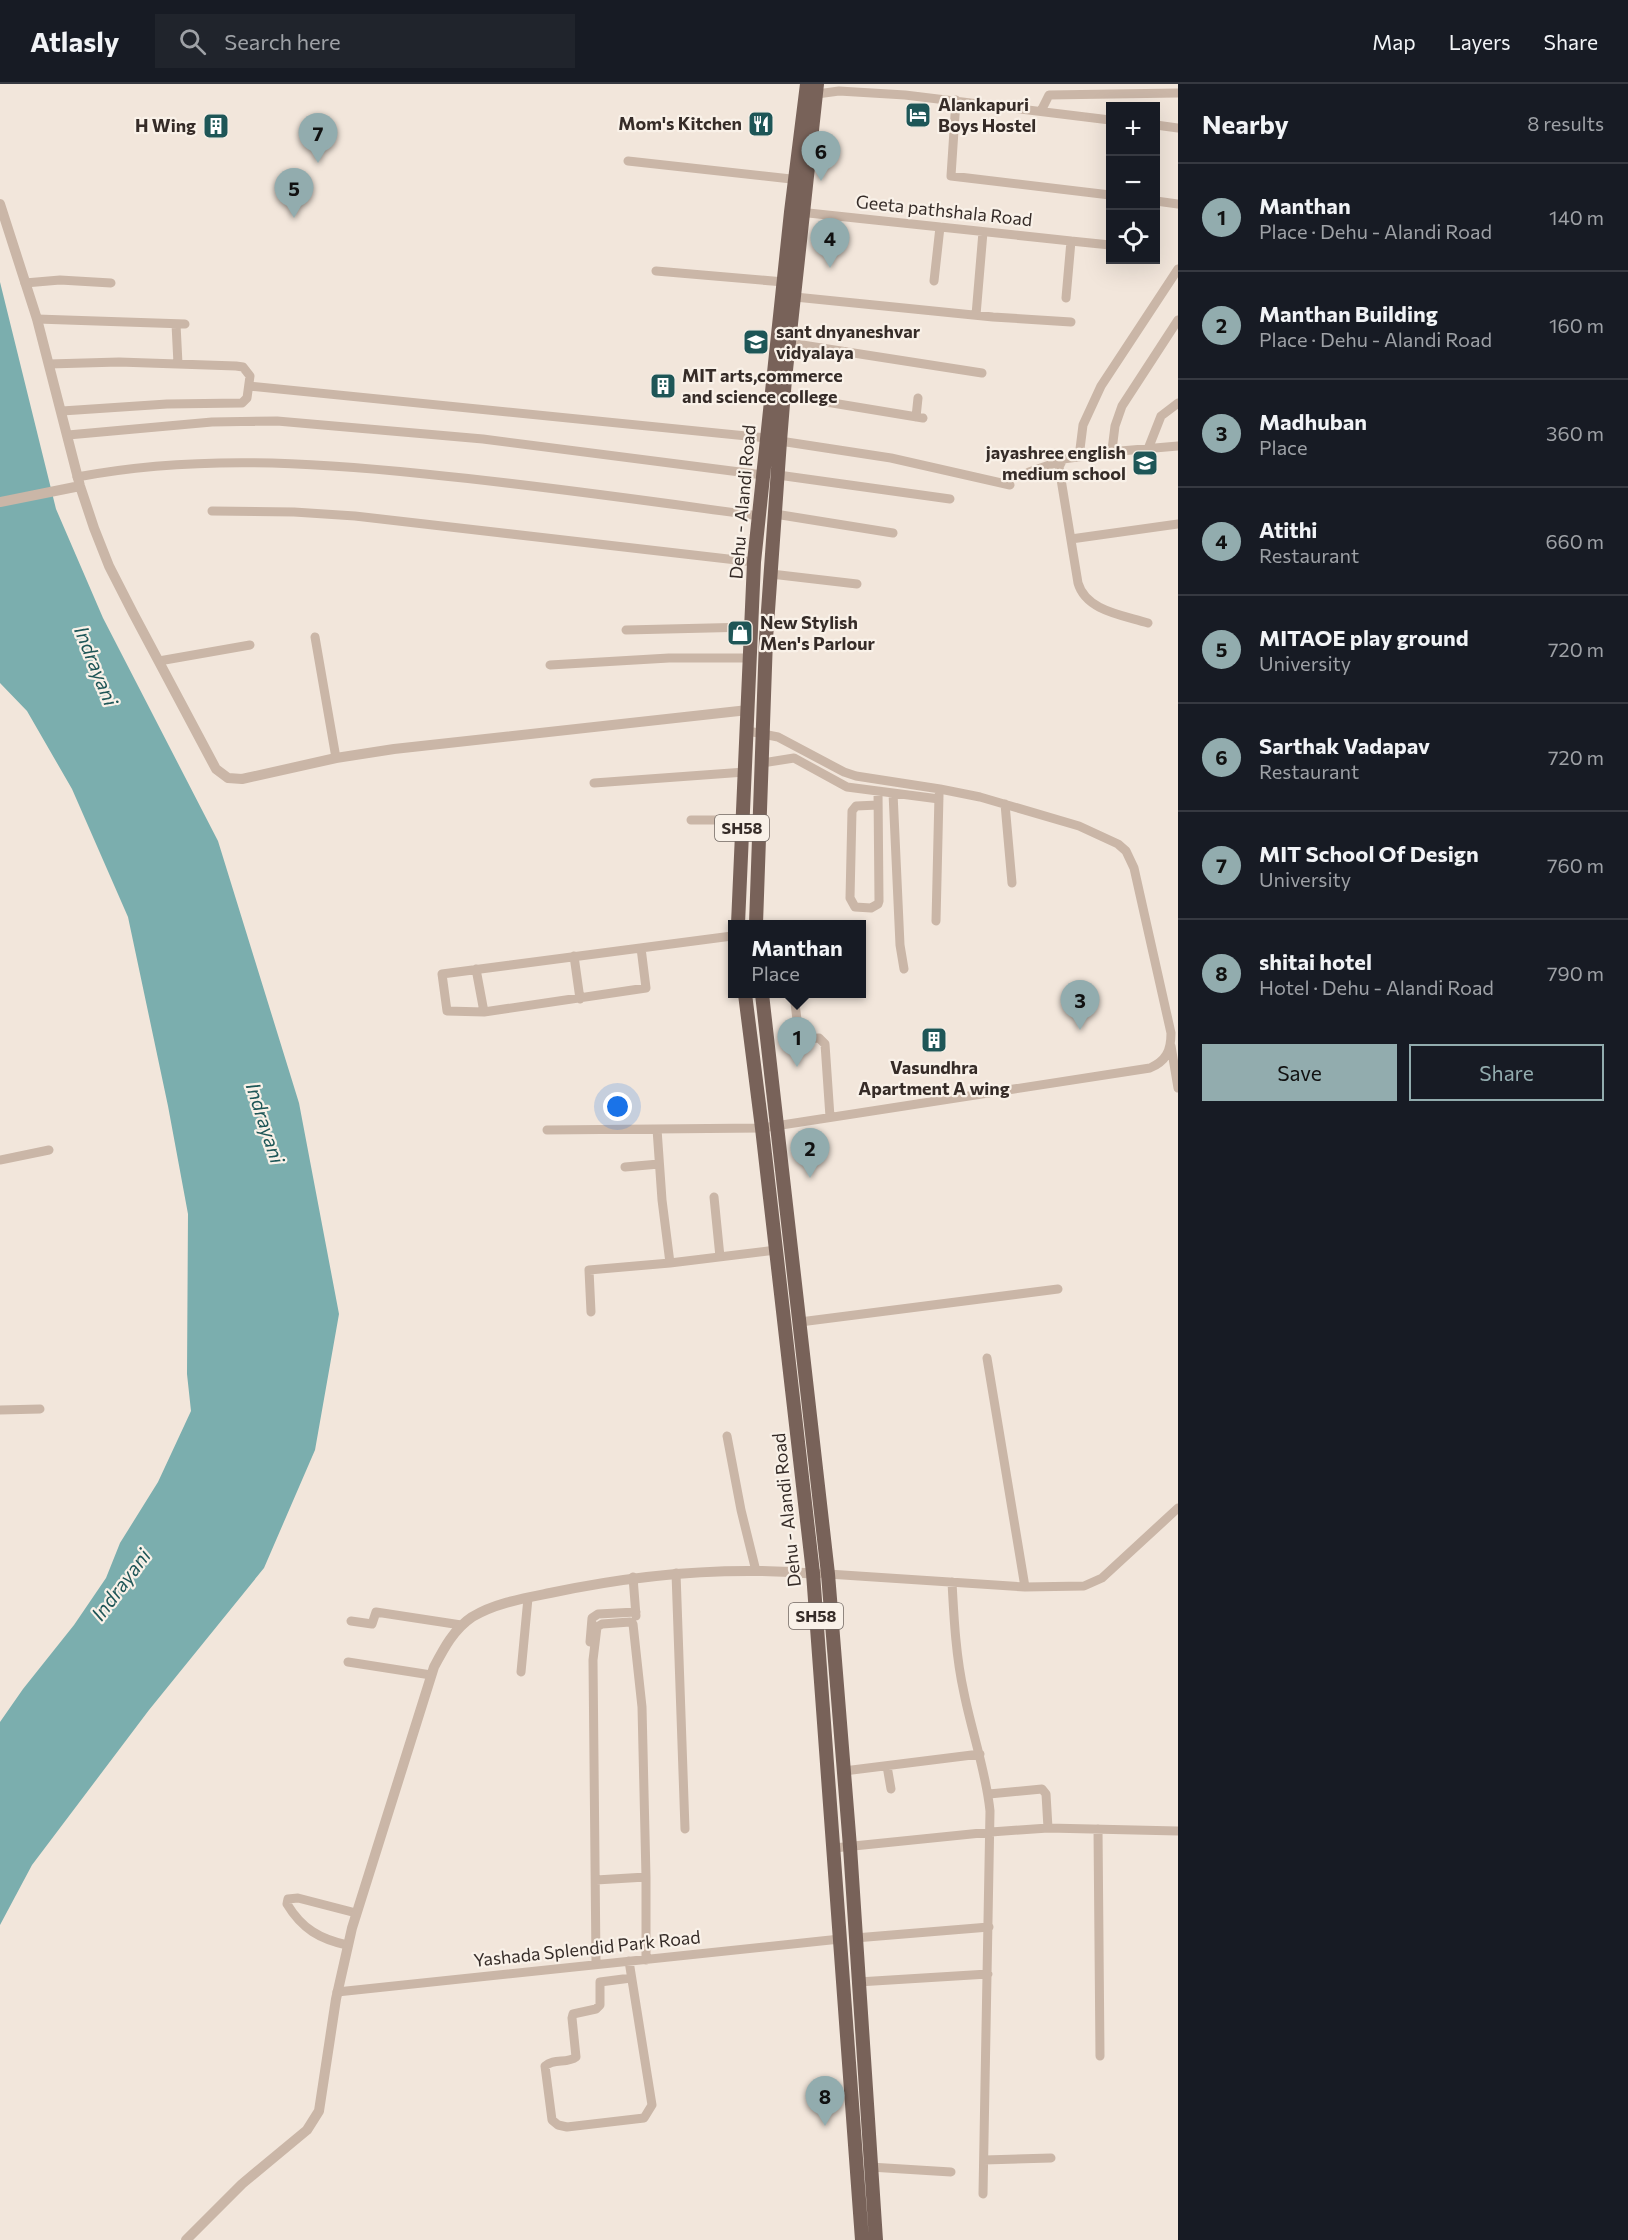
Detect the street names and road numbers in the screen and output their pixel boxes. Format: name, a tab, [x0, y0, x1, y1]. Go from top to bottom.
street label: Geeta pathshala Road	[855, 190, 1033, 230]
street label: Dehu - Alandi Road	[724, 424, 760, 580]
road number: SH58	[715, 815, 769, 841]
street label: Dehu - Alandi Road	[767, 1432, 805, 1588]
road number: SH58	[789, 1603, 843, 1629]
street label: Yashada Splendid Park Road	[472, 1925, 701, 1971]

